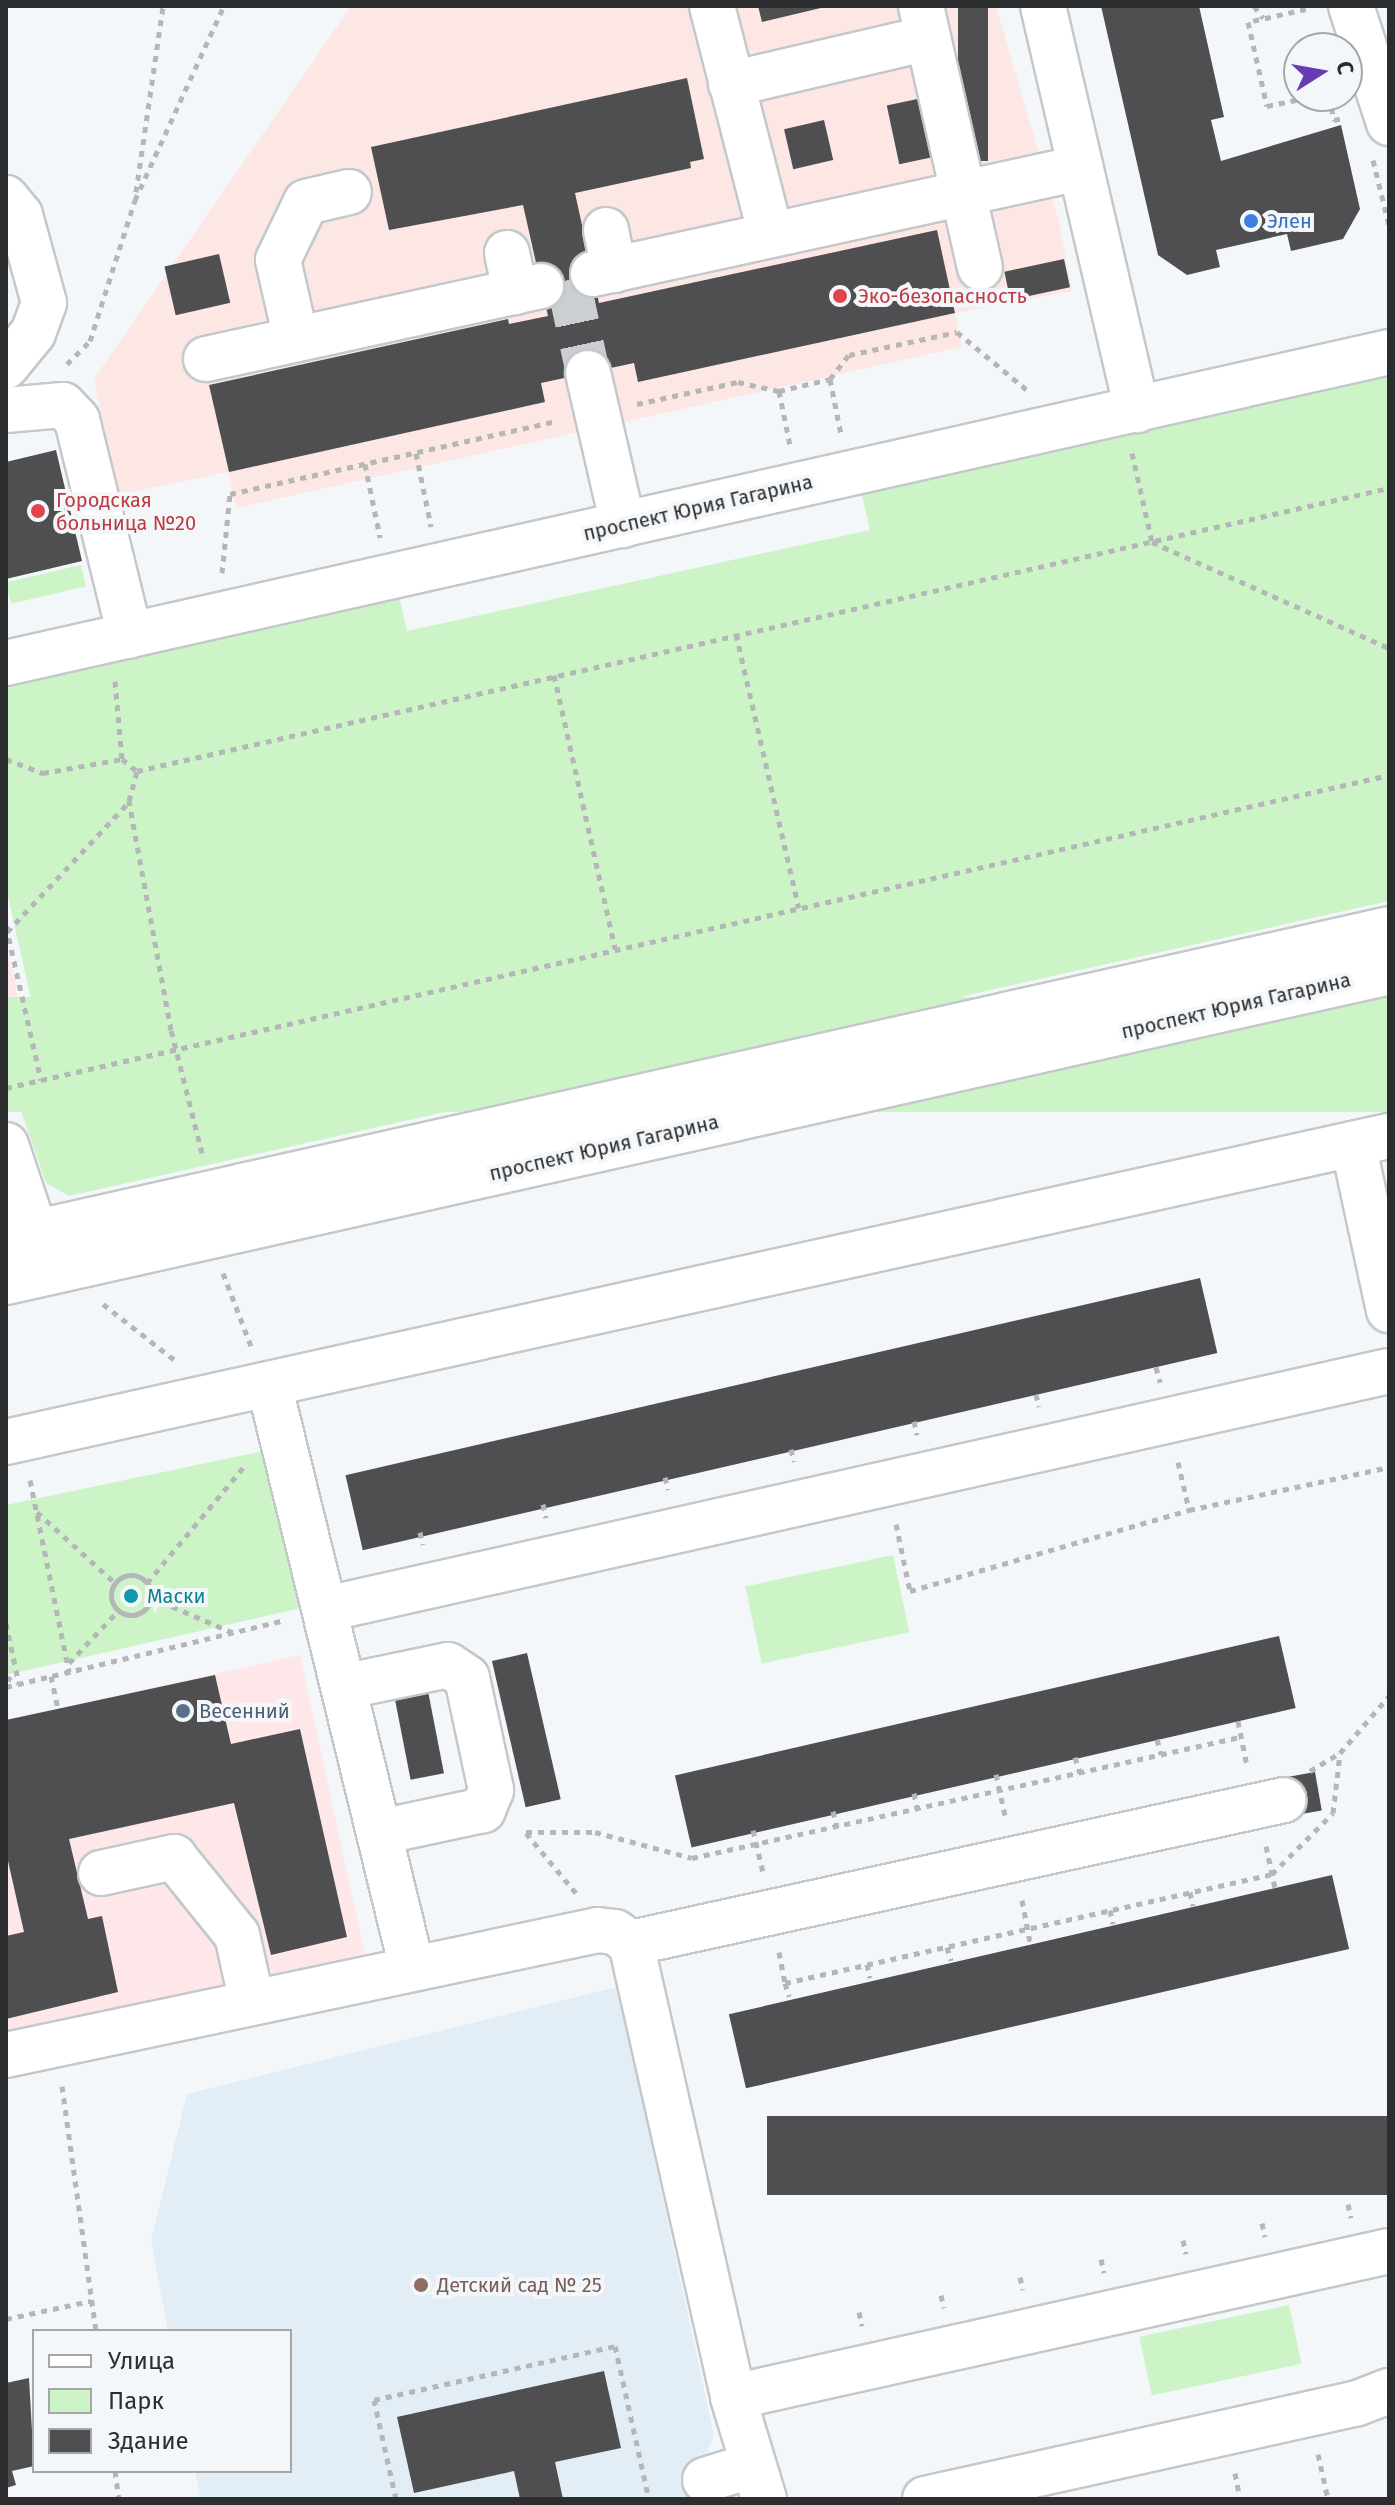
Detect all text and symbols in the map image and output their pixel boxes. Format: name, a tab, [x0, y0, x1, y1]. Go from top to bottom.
north arrow	[1283, 32, 1363, 112]
text: С	[1331, 59, 1360, 76]
place label: Элен	[1267, 209, 1312, 233]
marker: Элен	[1242, 212, 1260, 230]
place label: Эко-безопасность	[858, 284, 1027, 308]
marker: Эко-безопасность	[829, 285, 851, 307]
street label: проспект Юрия Гагарина	[581, 470, 815, 546]
place label: Городская больница №20	[56, 488, 196, 535]
marker: Городская больница №20	[27, 500, 49, 522]
street label: проспект Юрия Гагарина	[1119, 968, 1353, 1044]
street label: проспект Юрия Гагарина	[487, 1110, 721, 1186]
place label: Маски	[147, 1584, 205, 1608]
marker: Маски	[122, 1587, 140, 1605]
place label: Весенний	[199, 1699, 290, 1723]
marker: Весенний	[174, 1702, 192, 1720]
place label: Детский сад № 25	[437, 2273, 602, 2297]
marker: Детский сад № 25	[412, 2276, 430, 2294]
legend	[32, 2329, 292, 2473]
text: Улица	[108, 2347, 175, 2375]
text: Парк	[108, 2387, 164, 2415]
text: Здание	[108, 2427, 189, 2455]

